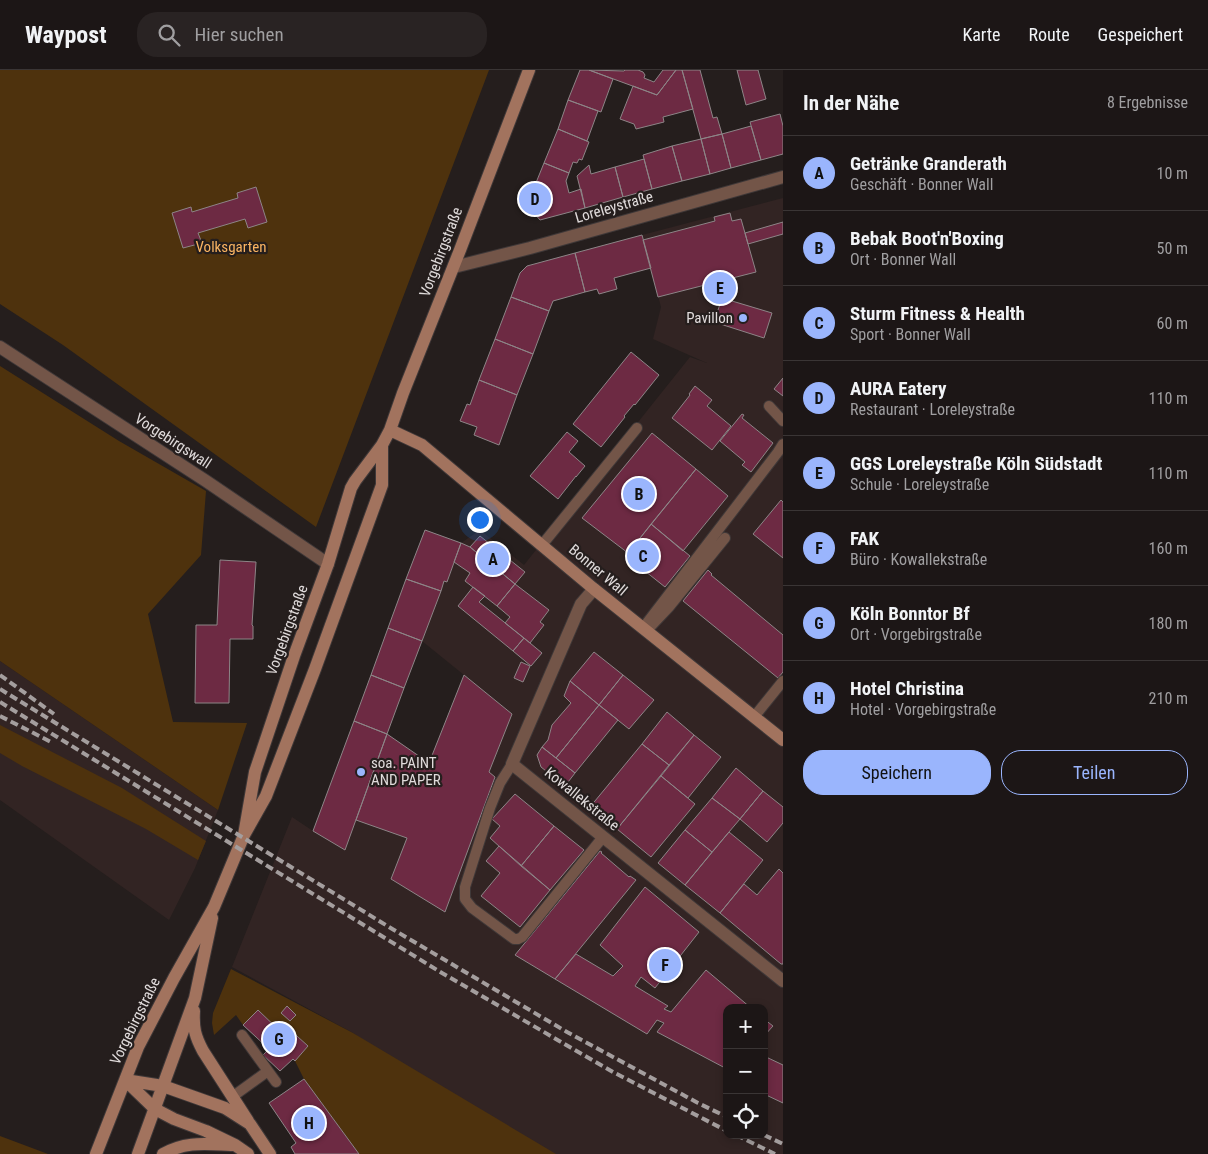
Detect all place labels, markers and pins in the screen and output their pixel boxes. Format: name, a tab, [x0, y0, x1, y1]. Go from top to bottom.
pin: D	[519, 180, 551, 218]
pin: E	[704, 269, 736, 307]
place label: Pavillon	[686, 309, 733, 327]
marker: Pavillon	[737, 312, 749, 324]
pin: B	[623, 475, 655, 513]
pin: C	[627, 537, 659, 575]
pin: A	[477, 540, 509, 578]
place label: soa. PAINT AND PAPER	[371, 754, 441, 789]
marker: soa. PAINT AND PAPER	[355, 766, 367, 778]
pin: F	[649, 946, 681, 984]
pin: G	[263, 1020, 295, 1058]
pin: H	[293, 1104, 325, 1142]

